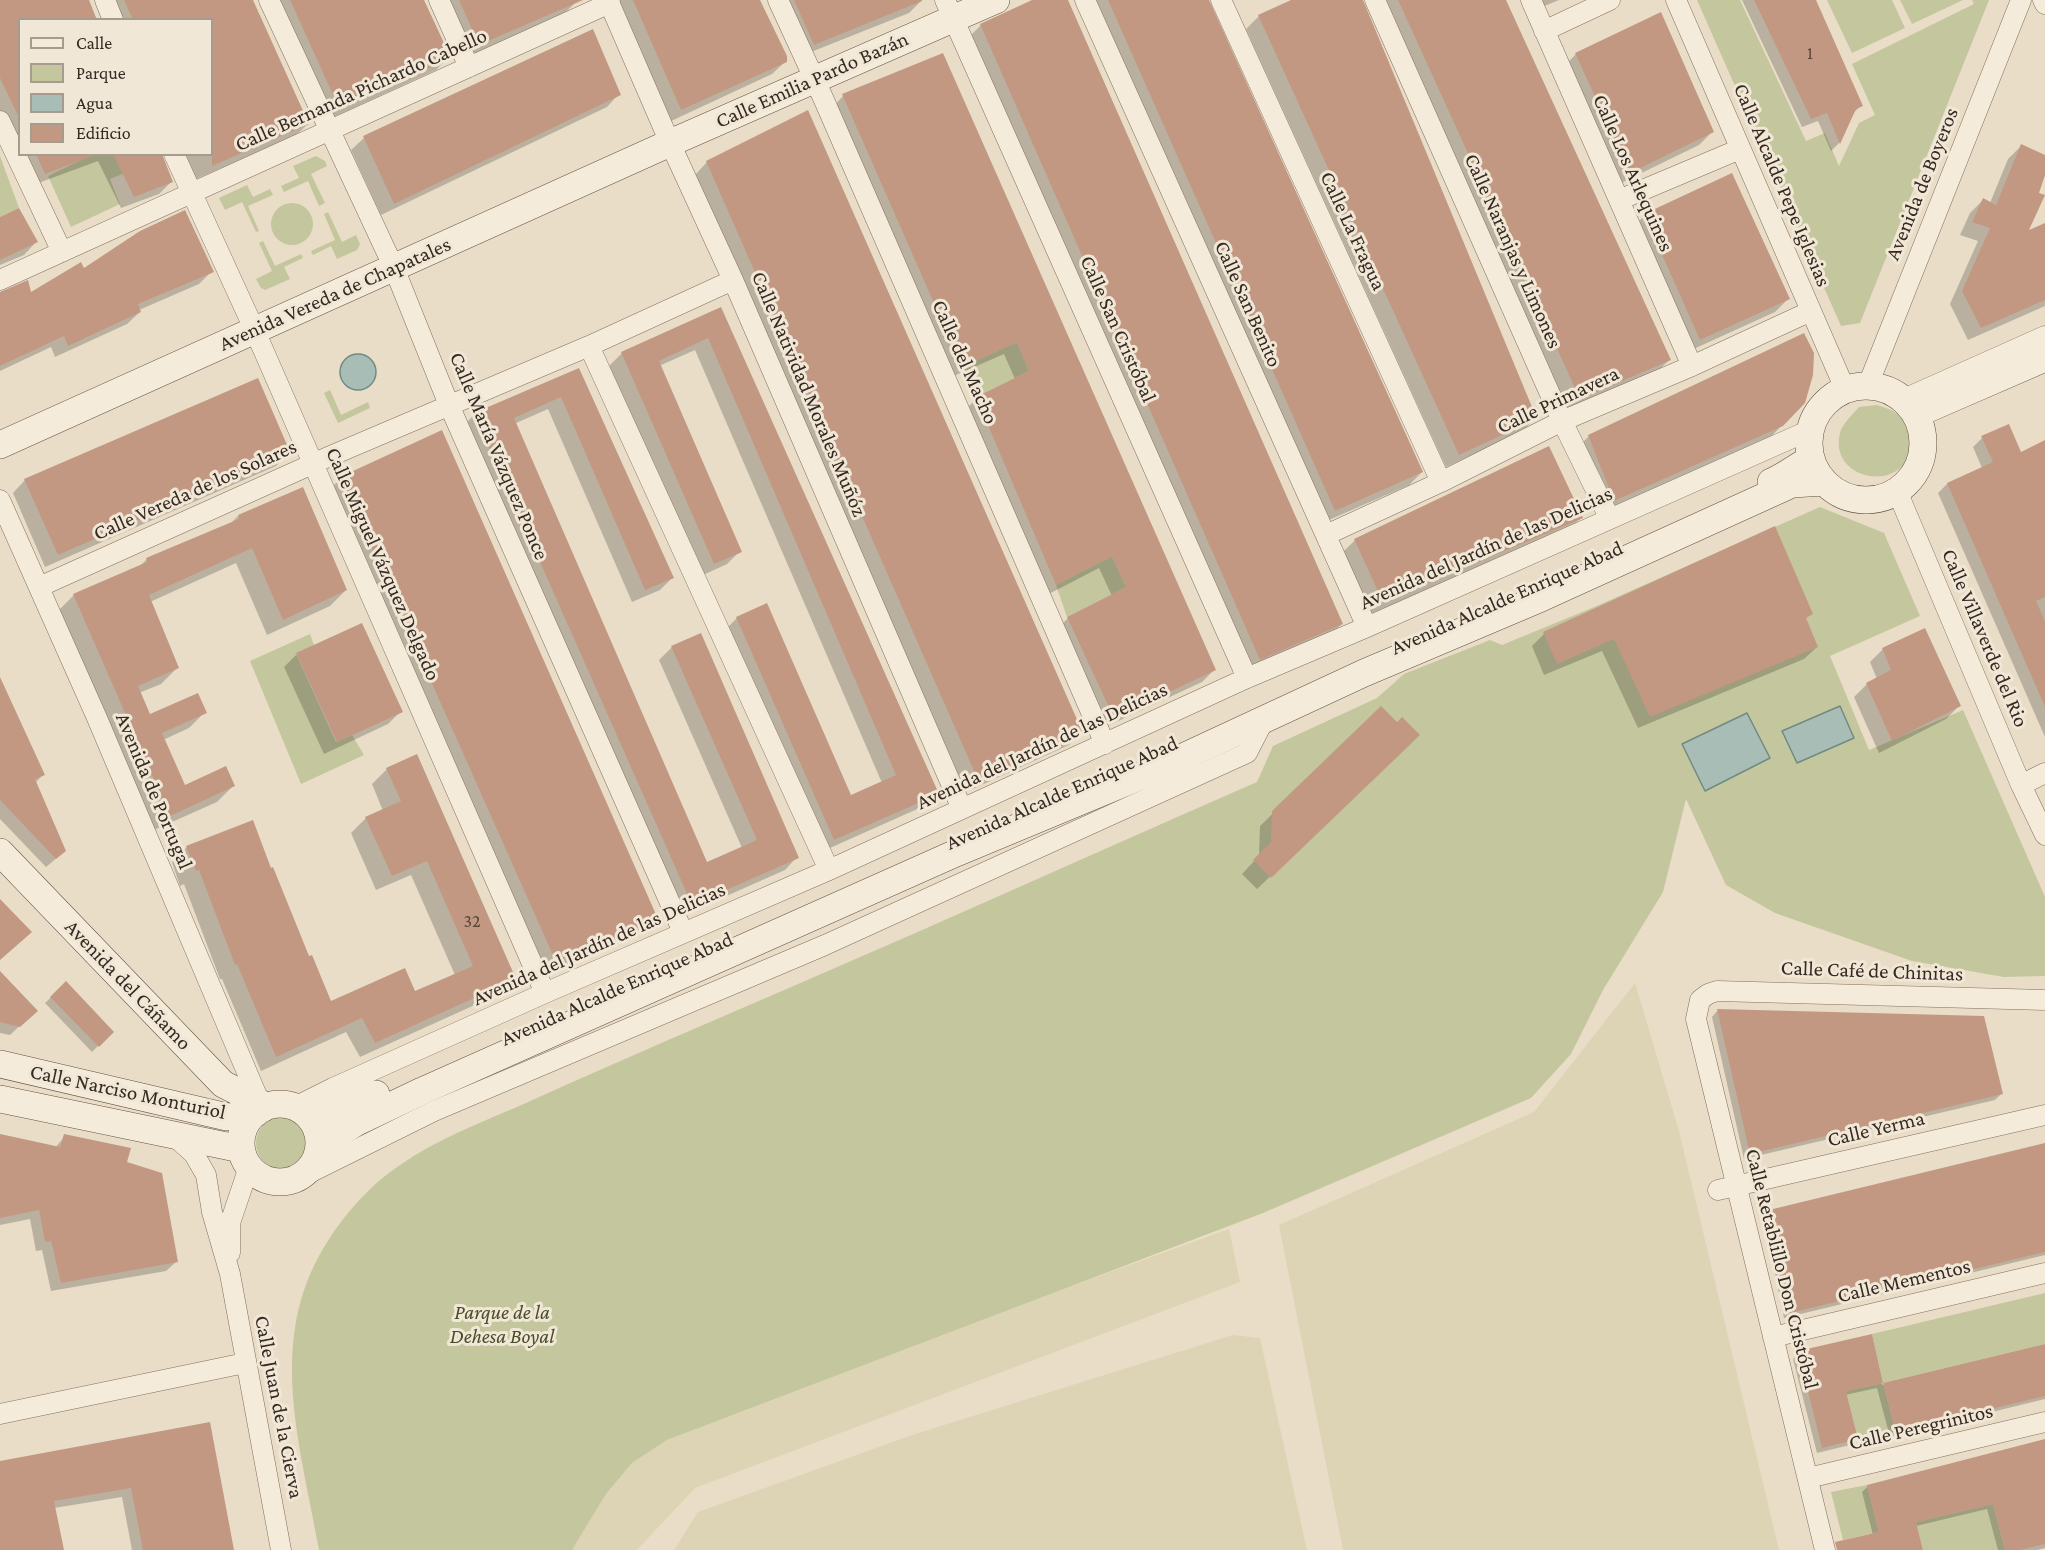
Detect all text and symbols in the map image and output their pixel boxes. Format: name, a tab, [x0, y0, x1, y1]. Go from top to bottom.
legend	[18, 18, 213, 156]
street label: Calle Bernanda Pichardo Cabello	[231, 23, 491, 157]
street label: Calle Emilia Pardo Bazán	[712, 26, 912, 134]
text: Calle	[76, 33, 112, 53]
house number: 1	[1807, 42, 1813, 64]
text: Parque	[76, 63, 126, 83]
street label: Calle Alcalde Pepe Iglesias	[1728, 80, 1836, 290]
street label: Calle Los Arlequines	[1587, 90, 1679, 256]
text: Agua	[76, 93, 113, 113]
street label: Avenida de Boyeros	[1880, 104, 1964, 264]
text: Edificio	[76, 123, 131, 143]
street label: Calle Naranjas y Limones	[1459, 150, 1567, 352]
street label: Calle La Fragua	[1314, 168, 1392, 294]
street label: Avenida Vereda de Chapatales	[215, 231, 455, 357]
street label: Calle San Benito	[1209, 237, 1287, 371]
street label: Calle San Cristóbal	[1074, 252, 1162, 406]
street label: Calle Natividad Morales Muñóz	[746, 268, 872, 520]
street label: Calle del Macho	[926, 296, 1004, 428]
street label: Calle María Vázquez Ponce	[444, 348, 554, 564]
street label: Calle Primavera	[1493, 361, 1623, 439]
street label: Calle Vereda de los Solares	[89, 434, 301, 546]
street label: Calle Miguel Vázquez Delgado	[320, 443, 446, 685]
street label: Avenida del Jardín de las Delicias	[1356, 481, 1616, 615]
street label: Avenida Alcalde Enrique Abad	[1387, 535, 1627, 661]
street label: Calle Villaverde del Rio	[1936, 545, 2034, 731]
street label: Avenida del Jardín de las Delicias	[912, 677, 1172, 815]
street label: Avenida de Portugal	[110, 709, 198, 873]
street label: Avenida Alcalde Enrique Abad	[942, 730, 1182, 856]
street label: Avenida del Jardín de las Delicias	[469, 877, 729, 1011]
house number: 32	[463, 910, 481, 932]
street label: Avenida del Cáñamo	[59, 914, 197, 1056]
street label: Avenida Alcalde Enrique Abad	[497, 926, 737, 1052]
street label: Calle Café de Chinitas	[1780, 955, 1964, 987]
street label: Calle Narciso Monturiol	[28, 1059, 228, 1125]
street label: Calle Yerma	[1825, 1106, 1927, 1152]
street label: Calle Retablillo Don Cristóbal	[1740, 1146, 1824, 1392]
street label: Calle Mementos	[1835, 1253, 1973, 1309]
park label: Parque de la Dehesa Boyal	[450, 1300, 554, 1350]
street label: Calle Juan de la Cierva	[249, 1313, 309, 1501]
street label: Calle Peregrinitos	[1846, 1398, 1996, 1456]

